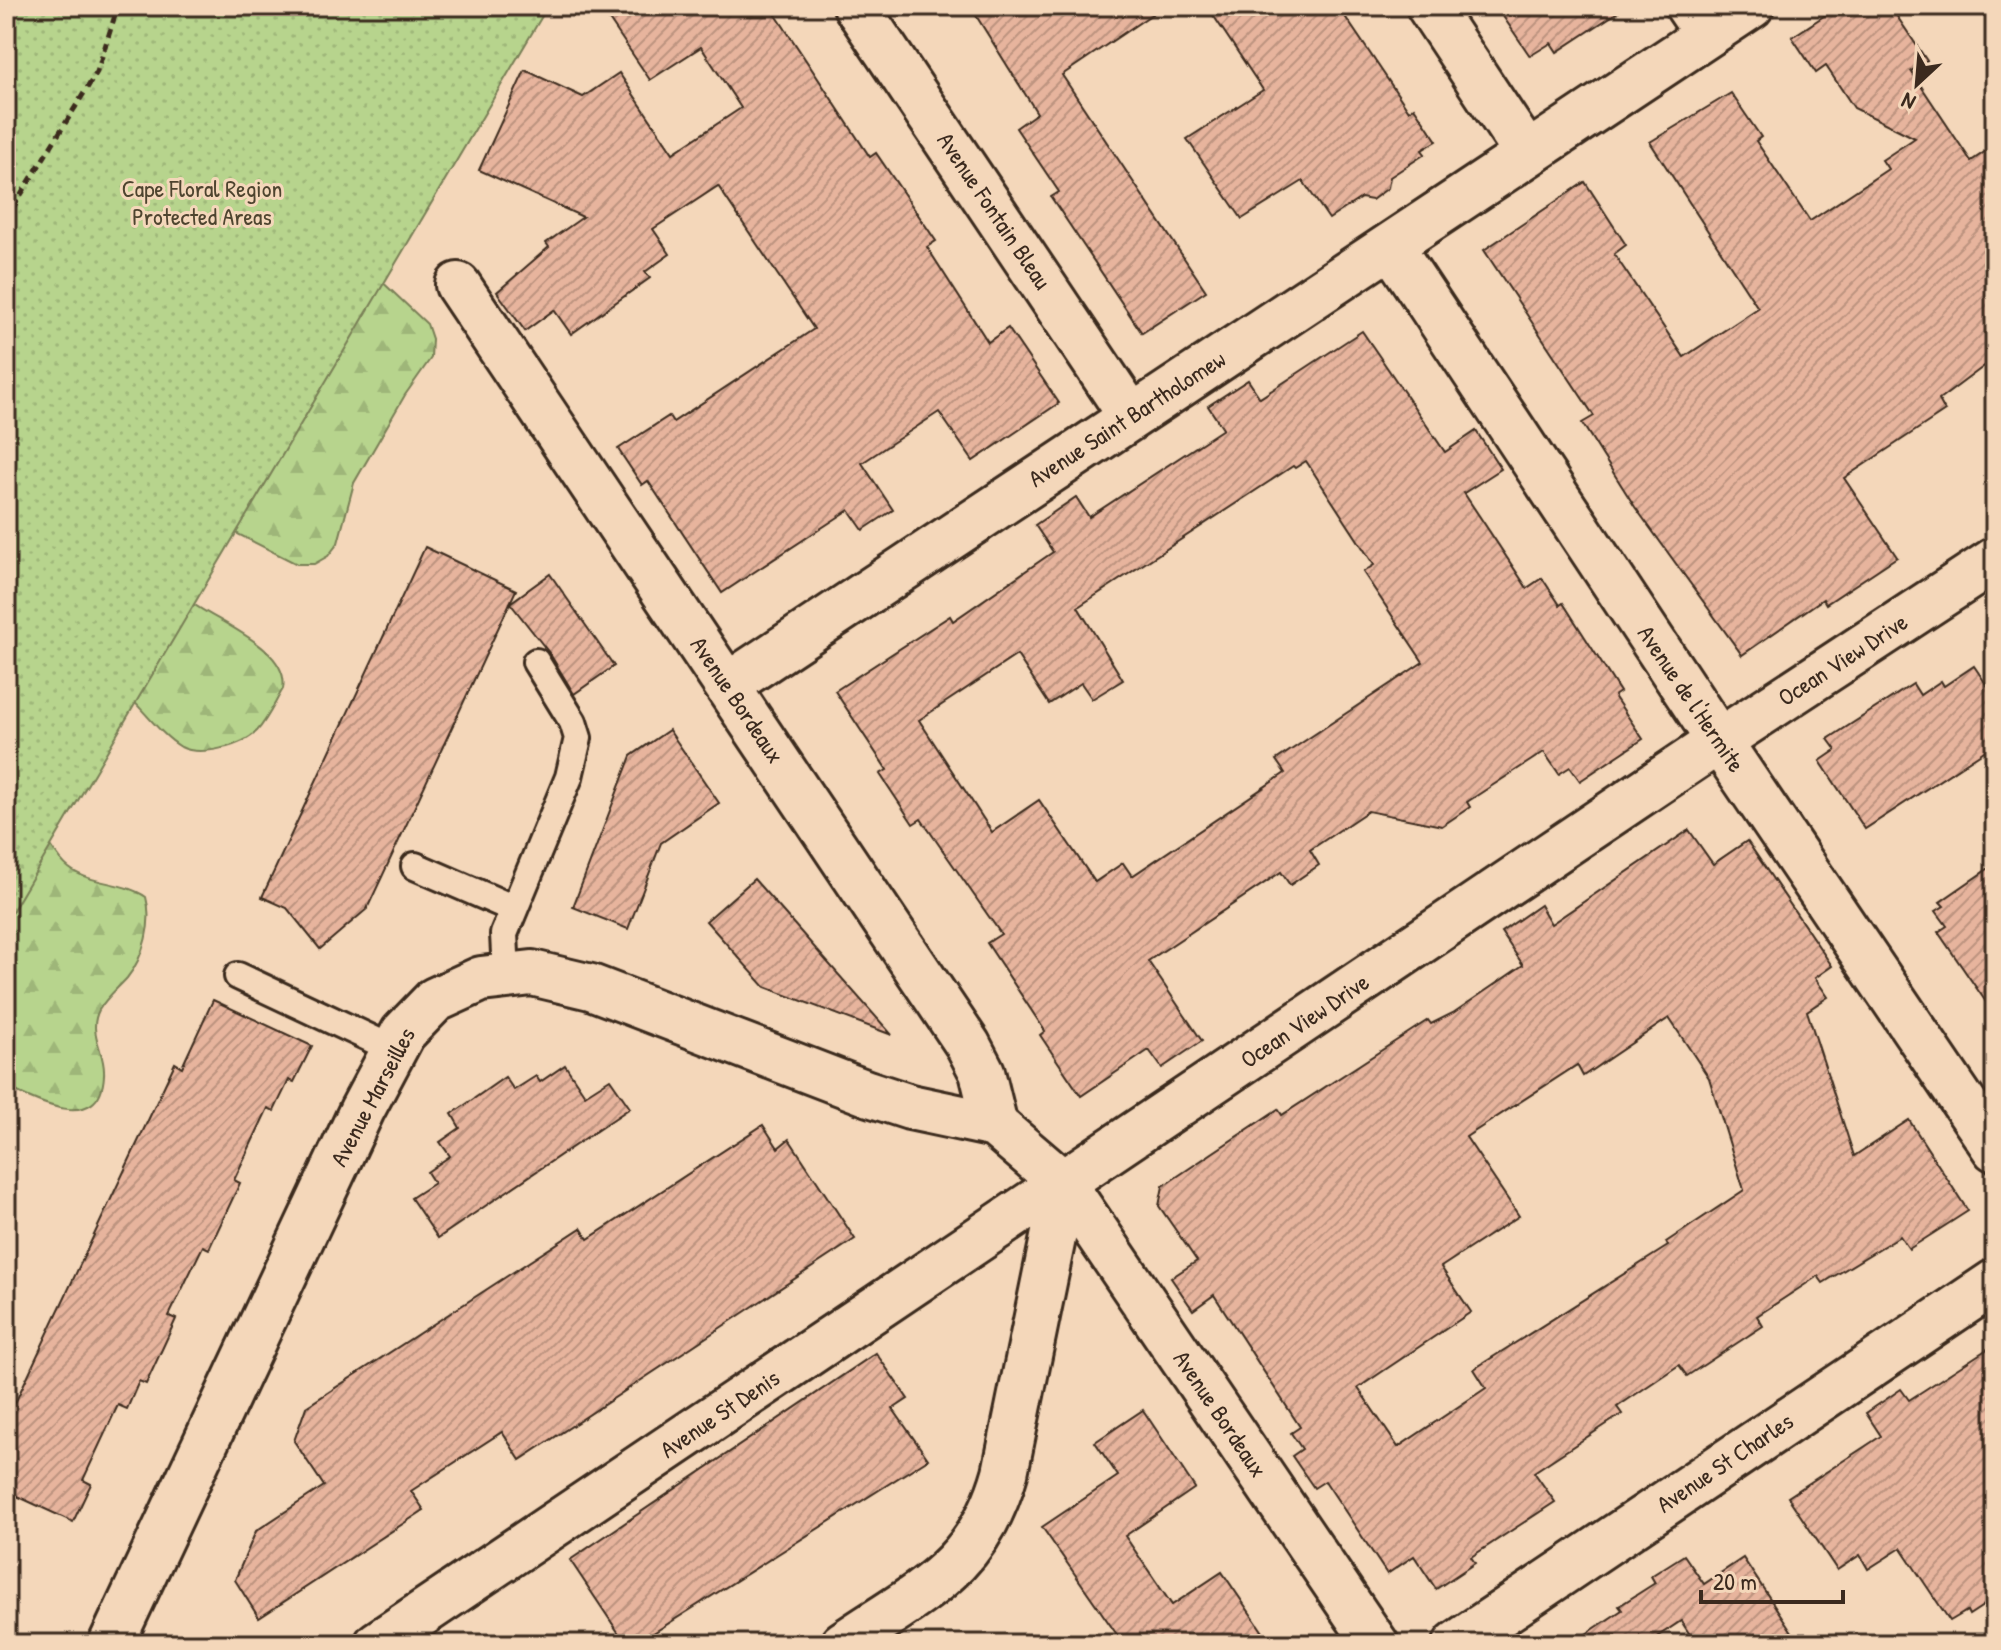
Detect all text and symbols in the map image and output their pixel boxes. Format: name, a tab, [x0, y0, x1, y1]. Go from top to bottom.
north arrow	[1877, 44, 1957, 124]
text: N	[1896, 86, 1920, 118]
street label: Avenue Fontain Bleau	[931, 126, 1059, 295]
park label: Cape Floral Region Protected Areas	[122, 172, 282, 232]
street label: Avenue Saint Bartholomew	[1022, 342, 1231, 494]
street label: Ocean View Drive	[1772, 605, 1914, 713]
street label: Avenue de l'Hermite	[1631, 619, 1753, 778]
street label: Avenue Bordeaux	[684, 630, 792, 769]
street label: Ocean View Drive	[1234, 965, 1375, 1075]
street label: Avenue Marseilles	[322, 1022, 422, 1171]
street label: Avenue Bordeaux	[1167, 1344, 1275, 1483]
street label: Avenue St Denis	[653, 1361, 785, 1465]
street label: Avenue St Charles	[1650, 1405, 1799, 1520]
scale bar	[1701, 1554, 1843, 1604]
text: 20 m	[1713, 1565, 1757, 1597]

